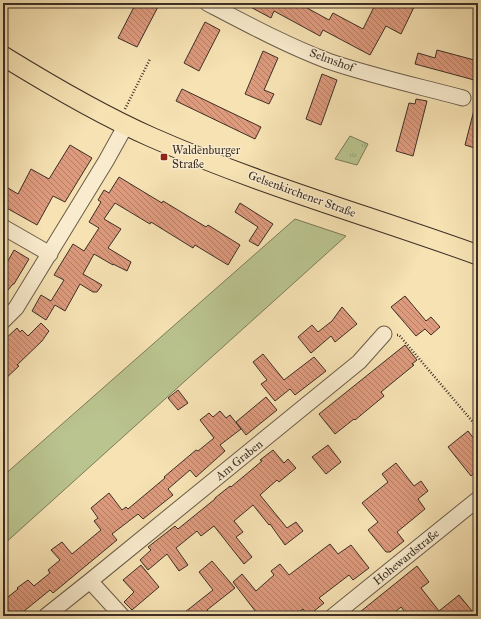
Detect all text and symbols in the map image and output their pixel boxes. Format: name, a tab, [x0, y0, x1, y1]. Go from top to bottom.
street label: Selmshof	[308, 45, 358, 75]
place label: Waldenburger Straße	[172, 143, 241, 171]
marker: Waldenburger Straße	[159, 152, 169, 162]
street label: Gelsenkirchener Straße	[246, 168, 358, 220]
street label: Am Graben	[212, 436, 266, 484]
street label: Hohewardstraße	[370, 526, 442, 588]

